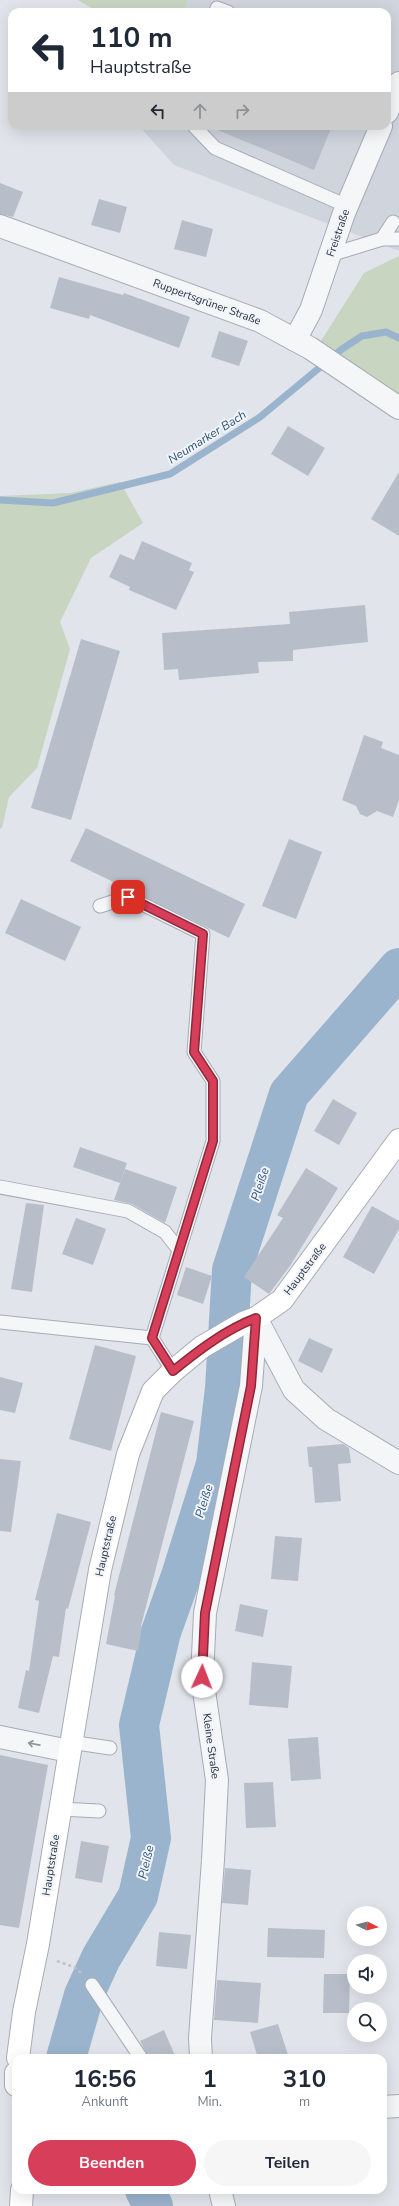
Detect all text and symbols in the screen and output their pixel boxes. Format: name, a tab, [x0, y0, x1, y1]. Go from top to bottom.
text: 110 m	[90, 19, 173, 57]
icon: left	[24, 24, 76, 76]
text: Hauptstraße	[90, 55, 191, 79]
icon: left	[147, 100, 169, 122]
icon: ahead	[189, 100, 211, 122]
icon: right	[231, 100, 253, 122]
street label: Freistraße	[323, 207, 353, 259]
street label: Ruppertsgrüner Straße	[151, 275, 263, 329]
water label: Neumarker Bach	[165, 406, 249, 467]
pin	[111, 880, 145, 914]
icon: arrive	[117, 886, 139, 908]
water label: Pleiße	[247, 1165, 273, 1203]
street label: Hauptstraße	[280, 1240, 330, 1298]
water label: Pleiße	[191, 1482, 217, 1520]
street label: Hauptstraße	[92, 1514, 120, 1578]
position arrow	[181, 1656, 223, 1698]
street label: Kleine Straße	[199, 1712, 223, 1780]
one-way arrow	[28, 1740, 41, 1748]
street label: Hauptstraße	[39, 1833, 63, 1897]
water label: Pleiße	[134, 1843, 158, 1880]
north arrow	[347, 1906, 387, 1946]
map controls	[347, 1906, 387, 2042]
button: sound	[347, 1954, 387, 1994]
button: search	[347, 2002, 387, 2042]
text: 16:56	[73, 2063, 137, 2095]
text: 1	[202, 2063, 217, 2095]
text: 310	[283, 2063, 326, 2095]
text: Ankunft	[81, 2093, 128, 2111]
text: Min.	[197, 2093, 222, 2111]
text: m	[299, 2093, 310, 2111]
button: Beenden	[28, 2140, 196, 2186]
button: Teilen	[204, 2140, 371, 2186]

